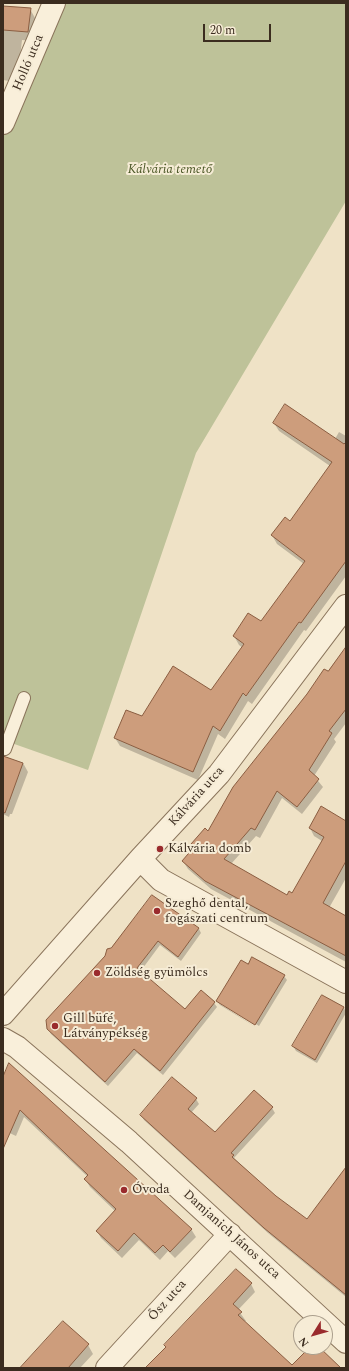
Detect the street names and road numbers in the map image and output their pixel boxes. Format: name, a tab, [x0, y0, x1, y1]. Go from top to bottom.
street label: Holló utca	[10, 32, 48, 94]
street label: Kálvária utca	[166, 764, 228, 830]
street label: Damjanich János utca	[179, 1187, 283, 1283]
street label: Ősz utca	[145, 1277, 191, 1325]

